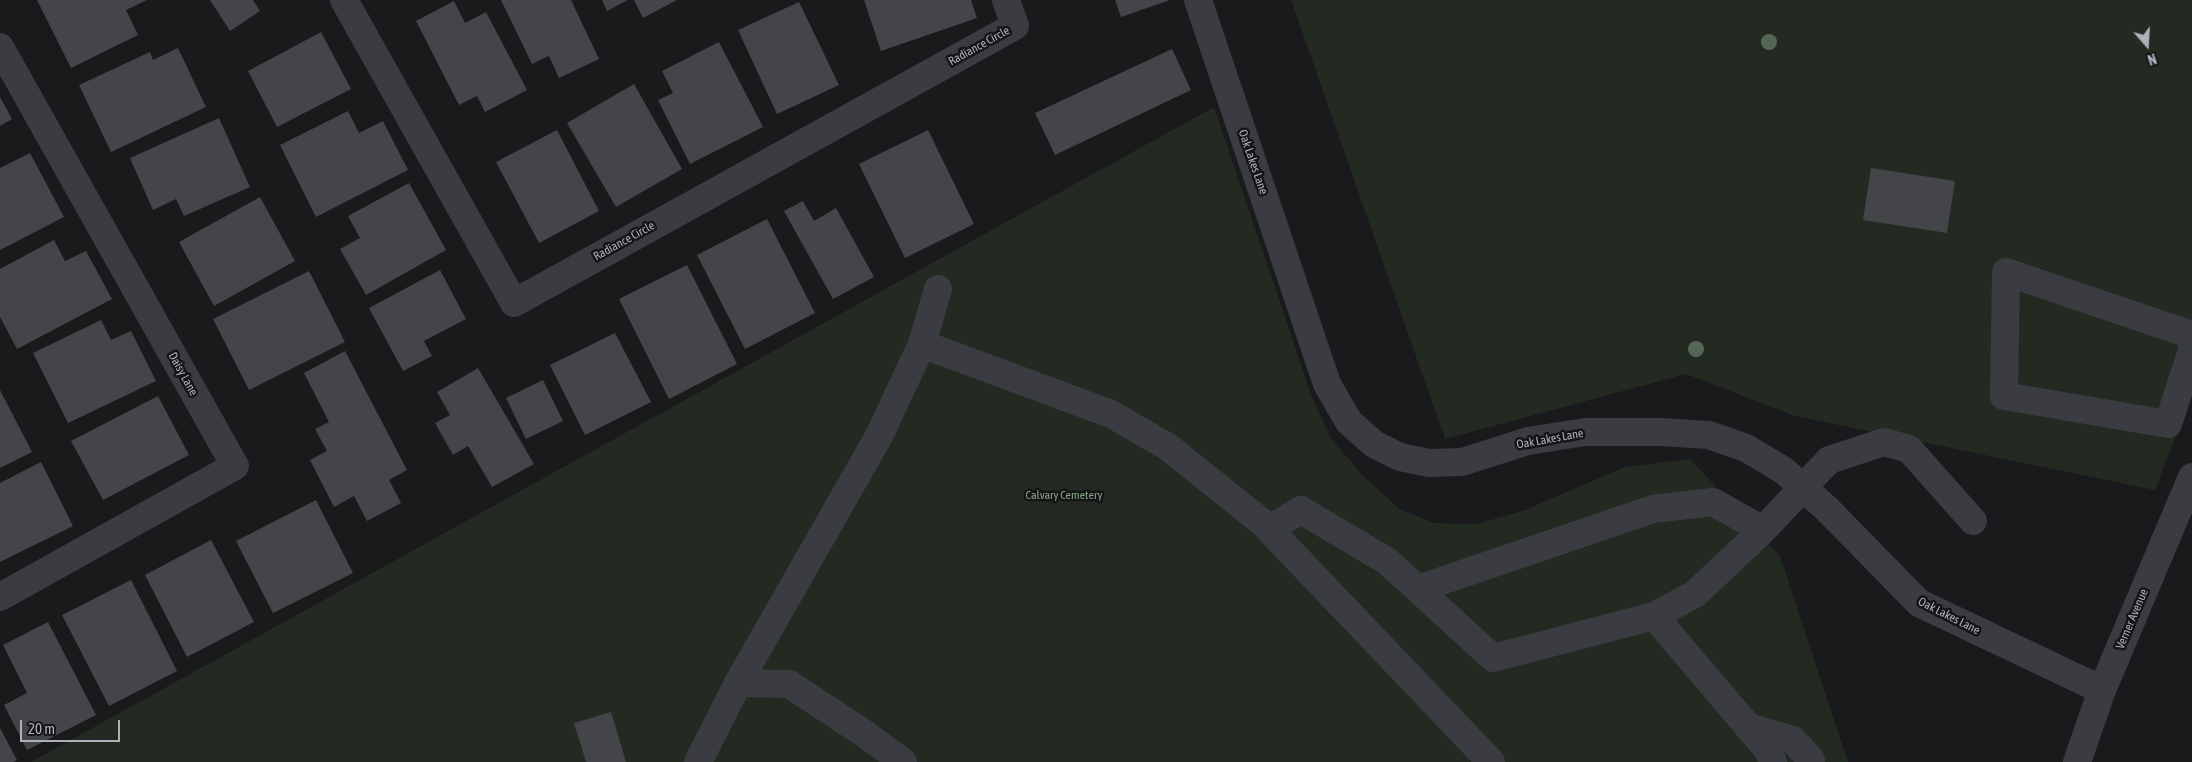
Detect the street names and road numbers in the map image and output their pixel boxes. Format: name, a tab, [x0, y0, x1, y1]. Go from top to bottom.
street label: Radiance Circle	[946, 23, 1012, 69]
street label: Oak Lakes Lane	[1235, 128, 1271, 196]
street label: Radiance Circle	[591, 218, 657, 264]
street label: Daisy Lane	[165, 350, 201, 398]
street label: Oak Lakes Lane	[1515, 426, 1585, 452]
street label: Verner Avenue	[2113, 587, 2151, 651]
street label: Oak Lakes Lane	[1916, 594, 1982, 638]

